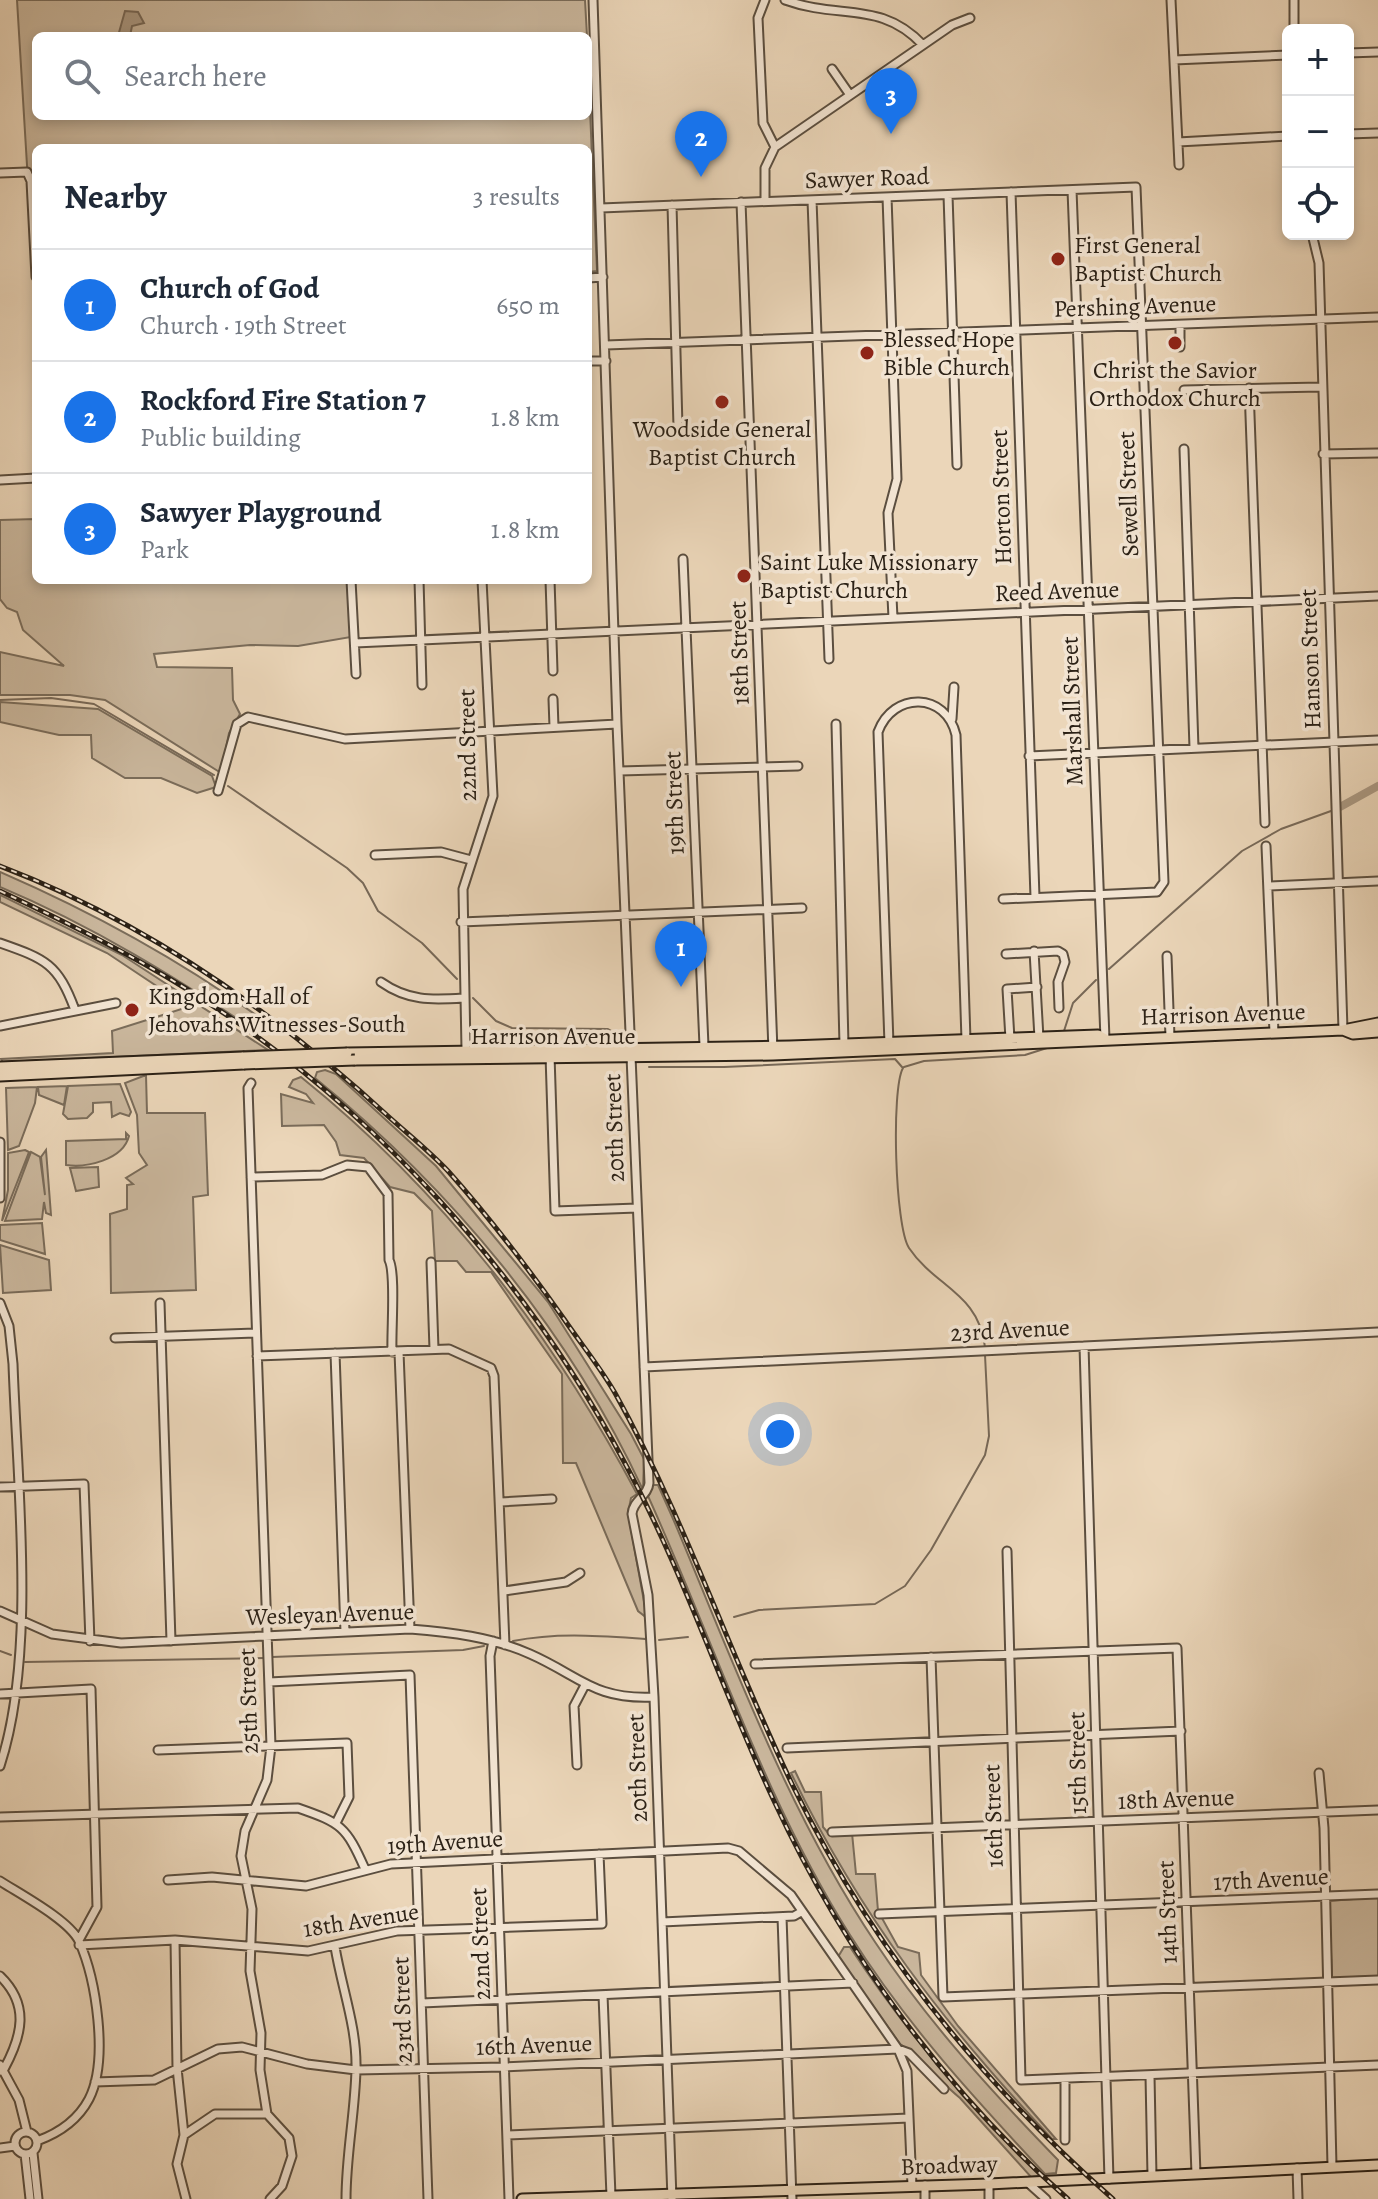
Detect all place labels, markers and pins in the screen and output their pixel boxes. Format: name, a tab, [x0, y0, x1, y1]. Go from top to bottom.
pin: 3	[865, 68, 917, 134]
pin: 2	[675, 111, 727, 177]
place label: First General Baptist Church	[1074, 229, 1222, 289]
marker: First General Baptist Church	[1049, 250, 1067, 268]
place label: Blessed Hope Bible Church	[883, 323, 1015, 383]
marker: Christ the Savior Orthodox Church	[1166, 334, 1184, 352]
marker: Blessed Hope Bible Church	[858, 344, 876, 362]
place label: Christ the Savior Orthodox Church	[1089, 354, 1261, 414]
marker: Woodside General Baptist Church	[713, 393, 731, 411]
place label: Woodside General Baptist Church	[632, 413, 811, 473]
place label: Saint Luke Missionary Baptist Church	[760, 546, 978, 606]
marker: Saint Luke Missionary Baptist Church	[735, 567, 753, 585]
pin: 1	[655, 921, 707, 987]
place label: Kingdom Hall of Jehovahs Witnesses-South	[148, 980, 406, 1040]
marker: Kingdom Hall of Jehovahs Witnesses-South	[123, 1001, 141, 1019]

